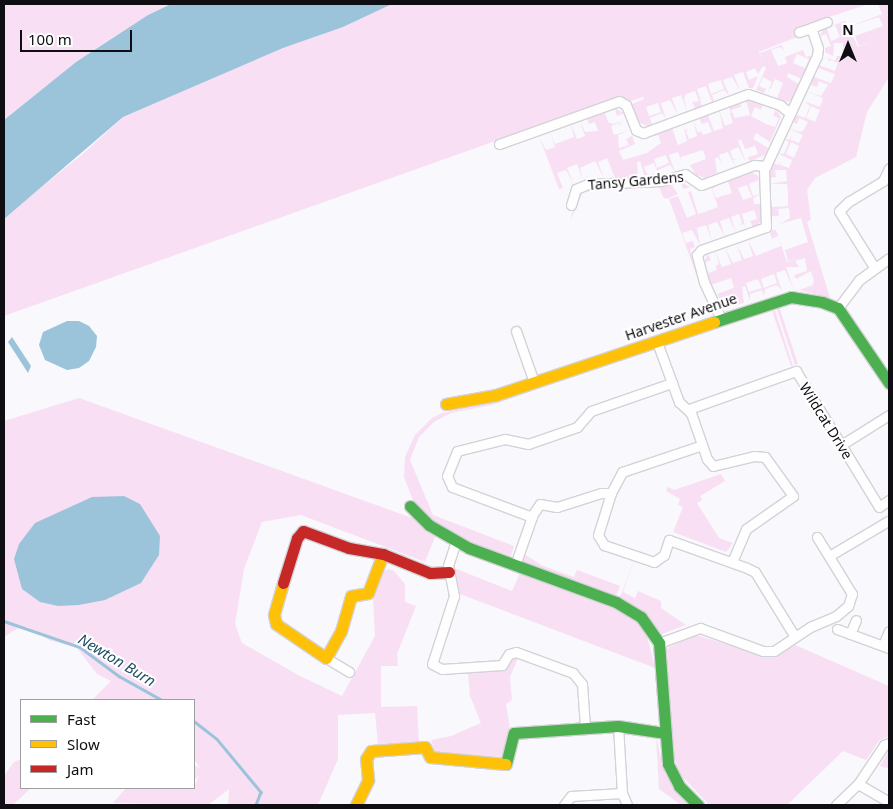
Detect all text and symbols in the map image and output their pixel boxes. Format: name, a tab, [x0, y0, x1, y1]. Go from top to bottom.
scale bar	[22, 20, 135, 52]
north arrow	[823, 20, 873, 70]
text: N	[842, 20, 854, 39]
text: 100 m	[28, 29, 72, 49]
street label: Tansy Gardens	[587, 168, 685, 194]
street label: Harvester Avenue	[623, 290, 739, 344]
street label: Wildcat Drive	[796, 380, 856, 462]
water label: Newton Burn	[75, 630, 159, 690]
legend	[20, 699, 195, 789]
text: Fast	[67, 709, 96, 729]
text: Slow	[67, 734, 100, 754]
text: Jam	[67, 759, 94, 779]

